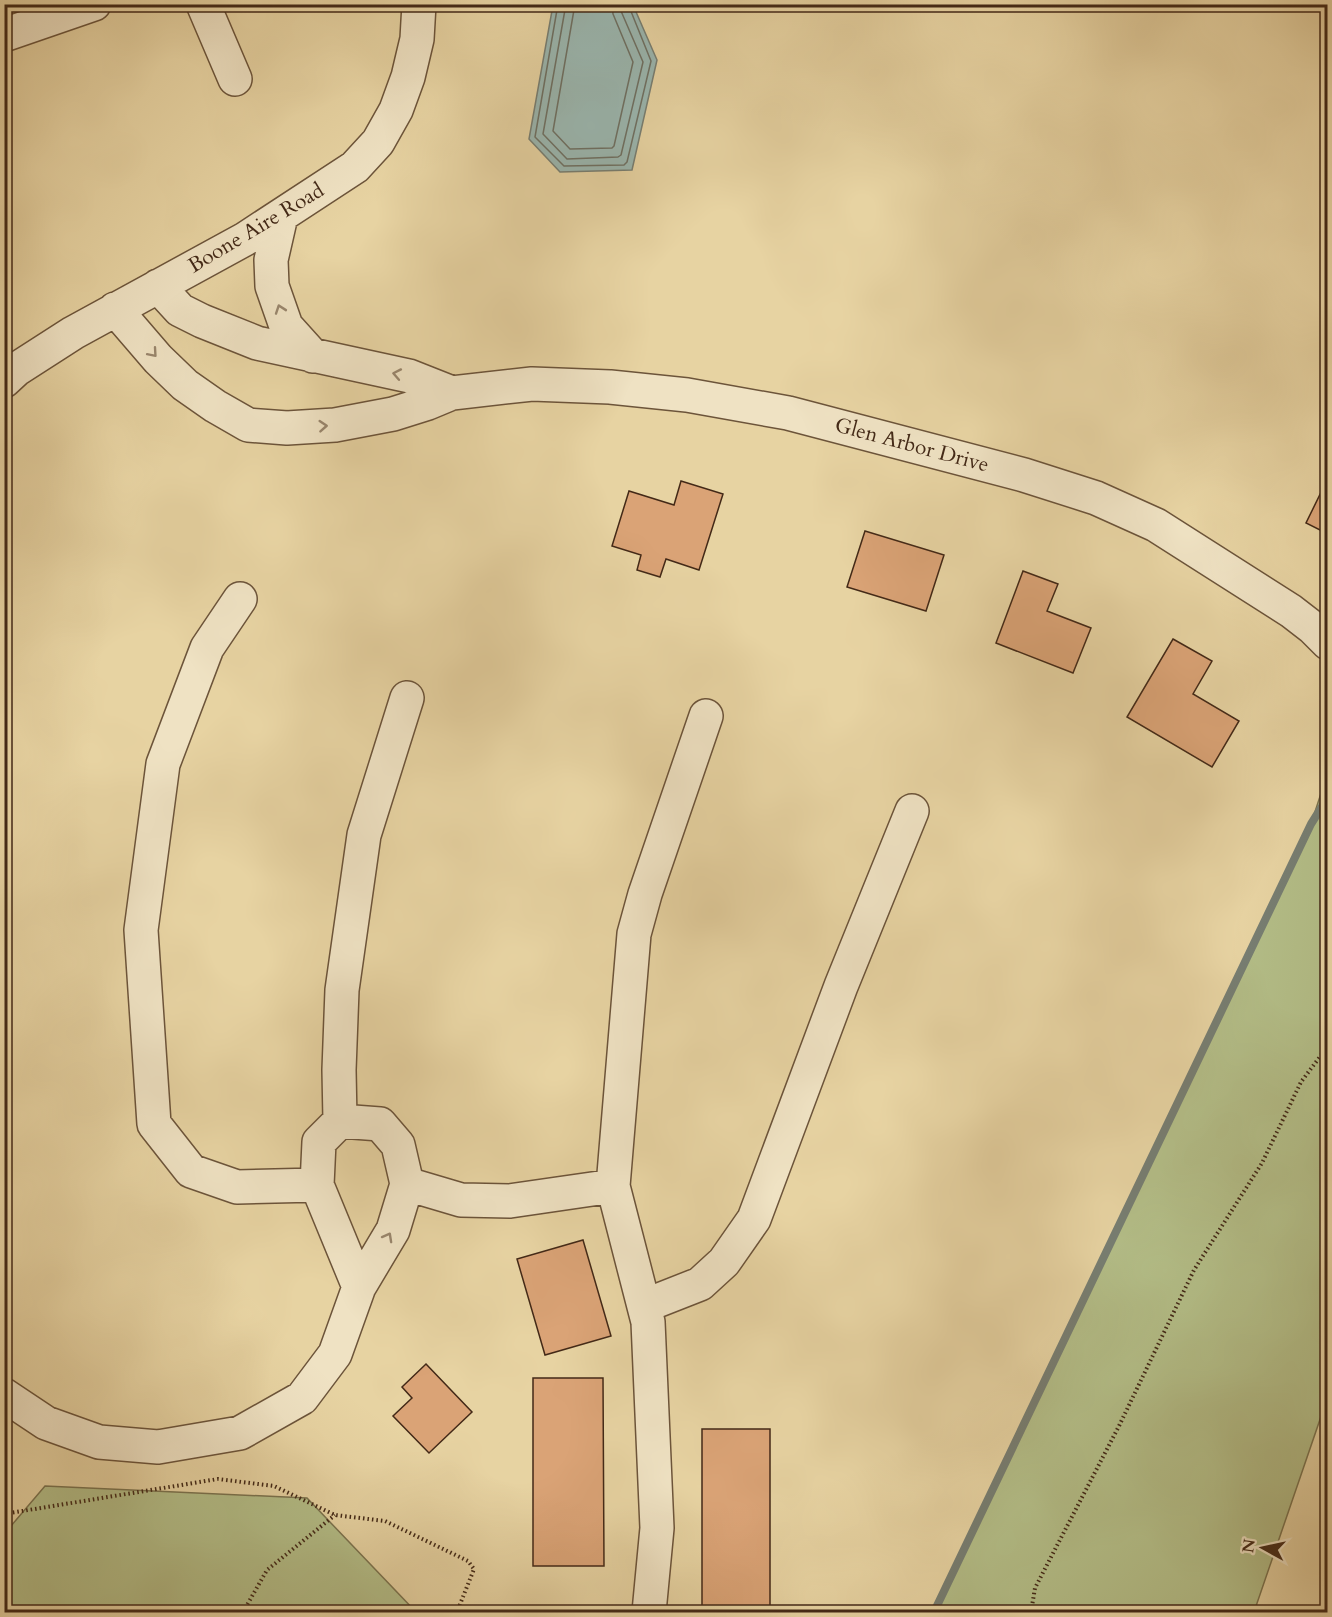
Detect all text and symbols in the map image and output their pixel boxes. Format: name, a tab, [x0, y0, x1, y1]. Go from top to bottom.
street label: Boone Aire Road	[183, 176, 329, 280]
one-way arrow	[275, 304, 287, 315]
one-way arrow	[146, 346, 157, 357]
one-way arrow	[392, 368, 402, 381]
street label: Glen Arbor Drive	[832, 410, 992, 480]
one-way arrow	[319, 420, 328, 433]
one-way arrow	[381, 1232, 392, 1243]
north arrow	[1233, 1518, 1293, 1578]
text: N	[1237, 1538, 1261, 1554]

